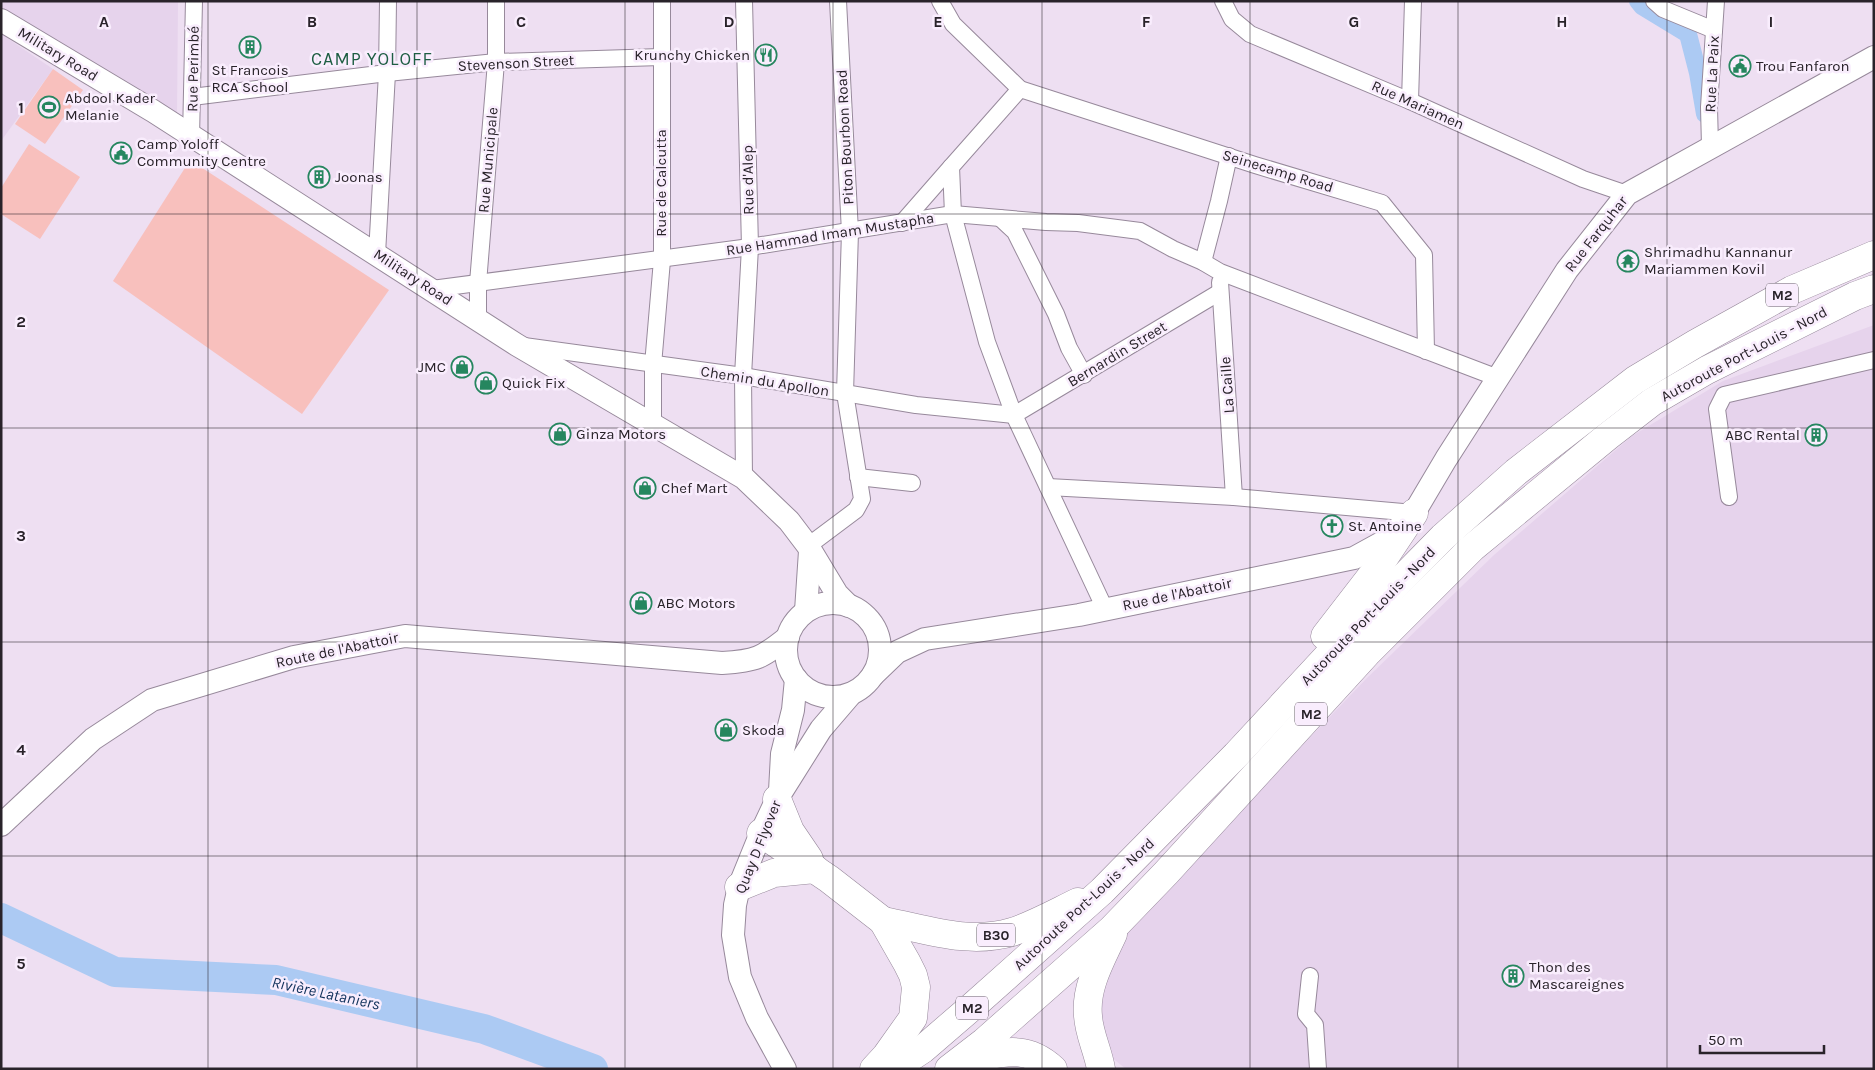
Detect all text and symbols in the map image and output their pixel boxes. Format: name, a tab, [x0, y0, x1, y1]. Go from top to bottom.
text: A	[99, 12, 109, 31]
text: B	[307, 12, 317, 31]
text: C	[516, 12, 526, 31]
text: D	[724, 12, 735, 31]
text: E	[933, 12, 943, 31]
text: F	[1142, 12, 1151, 31]
text: G	[1349, 12, 1359, 31]
text: H	[1556, 12, 1568, 31]
text: I	[1769, 12, 1773, 31]
street label: Military Road	[15, 23, 101, 85]
street label: Rue Perimbé	[183, 26, 203, 112]
building icon: St Francois RCA School	[238, 35, 262, 59]
street label: Rue La Paix	[1701, 35, 1723, 113]
restaurant icon: Krunchy Chicken	[754, 43, 778, 67]
place label: Krunchy Chicken	[634, 46, 750, 64]
district label: CAMP YOLOFF	[311, 48, 433, 70]
street label: Stevenson Street	[457, 51, 575, 75]
public building icon: Trou Fanfaron	[1728, 54, 1752, 78]
place label: Trou Fanfaron	[1756, 57, 1850, 75]
place label: St Francois RCA School	[211, 61, 289, 96]
street label: Piton Bourbon Road	[832, 69, 858, 205]
street label: Rue Mariamen	[1369, 77, 1467, 133]
place label: Abdool Kader Melanie	[65, 89, 156, 124]
sports icon: Abdool Kader Melanie	[37, 95, 61, 119]
text: 1	[18, 98, 24, 117]
street label: Rue Municipale	[474, 106, 502, 214]
street label: Rue de Calcutta	[652, 129, 670, 237]
place label: Camp Yoloff Community Centre	[137, 135, 266, 170]
public building icon: Camp Yoloff Community Centre	[109, 141, 133, 165]
street label: Rue d'Alep	[738, 145, 758, 215]
street label: Seinecamp Road	[1220, 146, 1336, 196]
building icon: Joonas	[307, 165, 331, 189]
place label: Joonas	[335, 168, 383, 186]
street label: Rue Farquhar	[1561, 192, 1632, 276]
street label: Rue Hammad Imam Mustapha	[725, 209, 935, 259]
place label: Shrimadhu Kannanur Mariammen Kovil	[1644, 243, 1793, 278]
street label: Military Road	[370, 245, 456, 309]
temple icon: Shrimadhu Kannanur Mariammen Kovil	[1616, 249, 1640, 273]
road number: M2	[1766, 284, 1798, 306]
street label: Autoroute Port-Louis - Nord	[1658, 302, 1830, 406]
text: 2	[16, 312, 26, 331]
street label: Bernardin Street	[1064, 317, 1170, 391]
shop icon: JMC	[450, 355, 474, 379]
street label: La Caille	[1216, 356, 1238, 414]
place label: JMC	[418, 358, 446, 376]
street label: Chemin du Apollon	[699, 362, 831, 400]
shop icon: Quick Fix	[474, 371, 498, 395]
place label: Quick Fix	[502, 374, 565, 392]
shop icon: Ginza Motors	[548, 422, 572, 446]
building icon: ABC Rental	[1804, 423, 1828, 447]
place label: Ginza Motors	[576, 425, 666, 443]
place label: ABC Rental	[1725, 426, 1800, 444]
shop icon: Chef Mart	[633, 476, 657, 500]
place label: Chef Mart	[661, 479, 728, 497]
church icon: St. Antoine	[1320, 514, 1344, 538]
place label: St. Antoine	[1348, 517, 1422, 535]
text: 3	[16, 526, 26, 545]
street label: Autoroute Port-Louis - Nord	[1297, 543, 1439, 689]
street label: Rue de l'Abattoir	[1121, 574, 1234, 614]
shop icon: ABC Motors	[629, 591, 653, 615]
place label: ABC Motors	[657, 594, 736, 612]
street label: Route de l'Abattoir	[274, 628, 401, 672]
road number: M2	[1295, 702, 1327, 726]
shop icon: Skoda	[714, 718, 738, 742]
place label: Skoda	[742, 721, 785, 739]
text: 4	[16, 740, 26, 759]
street label: Quay D Flyover	[731, 797, 785, 896]
street label: Autoroute Port-Louis - Nord	[1010, 834, 1158, 974]
road number: B30	[977, 924, 1015, 946]
text: 5	[16, 954, 26, 973]
place label: Thon des Mascareignes	[1529, 958, 1625, 993]
building icon: Thon des Mascareignes	[1501, 964, 1525, 988]
water label: Rivière Lataniers	[270, 972, 382, 1014]
road number: M2	[956, 996, 988, 1020]
scale bar	[1700, 1022, 1824, 1054]
text: 50 m	[1708, 1031, 1743, 1049]

